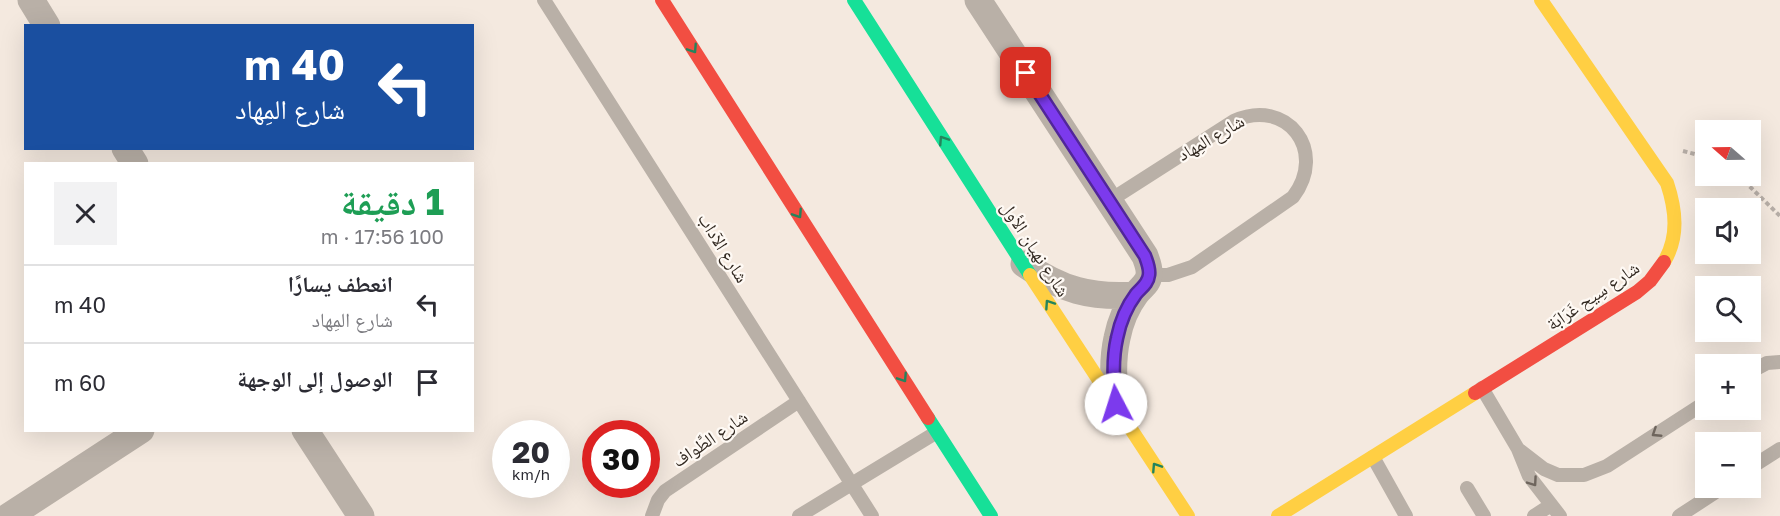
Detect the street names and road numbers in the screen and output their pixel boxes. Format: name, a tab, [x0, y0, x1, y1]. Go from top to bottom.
street label: شارع المِهاد	[1173, 109, 1248, 166]
street label: شارع نهيان الأول	[996, 197, 1075, 301]
street label: شارع الآداب	[693, 209, 754, 287]
street label: شارع سِيح غَرَابَة	[1542, 256, 1644, 336]
street label: شارع الطَّواف	[668, 405, 752, 472]

